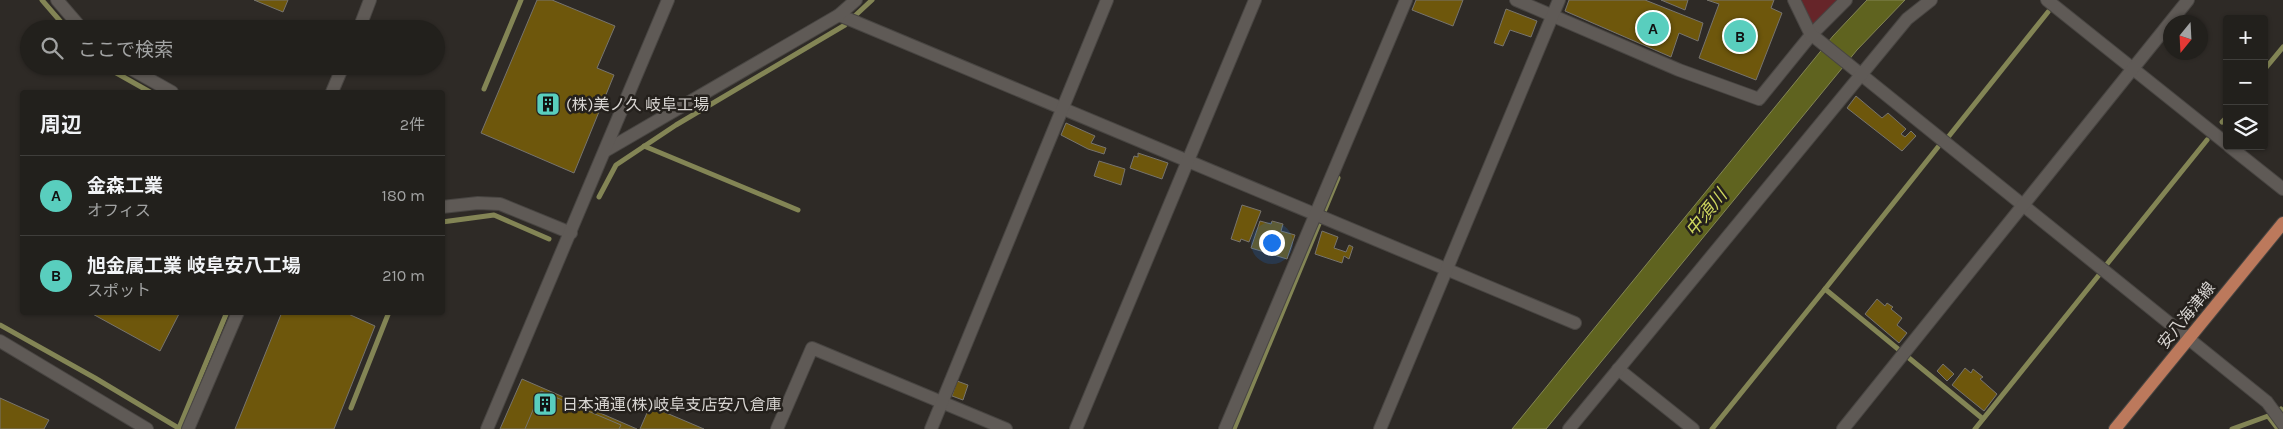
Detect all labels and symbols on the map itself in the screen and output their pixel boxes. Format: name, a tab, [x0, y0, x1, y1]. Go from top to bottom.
pin: A	[1637, 9, 1669, 47]
north arrow	[2163, 15, 2208, 60]
pin: B	[1724, 17, 1756, 55]
building icon: (株)美ノ久 岐阜工場	[535, 91, 561, 117]
place label: (株)美ノ久 岐阜工場	[566, 95, 709, 114]
water label: 中須川	[1680, 184, 1733, 241]
your location	[1259, 230, 1285, 256]
street label: 安八海津線	[2154, 278, 2219, 352]
building icon: 日本通運(株)岐阜支店安八倉庫	[532, 391, 558, 417]
place label: 日本通運(株)岐阜支店安八倉庫	[562, 395, 781, 414]

